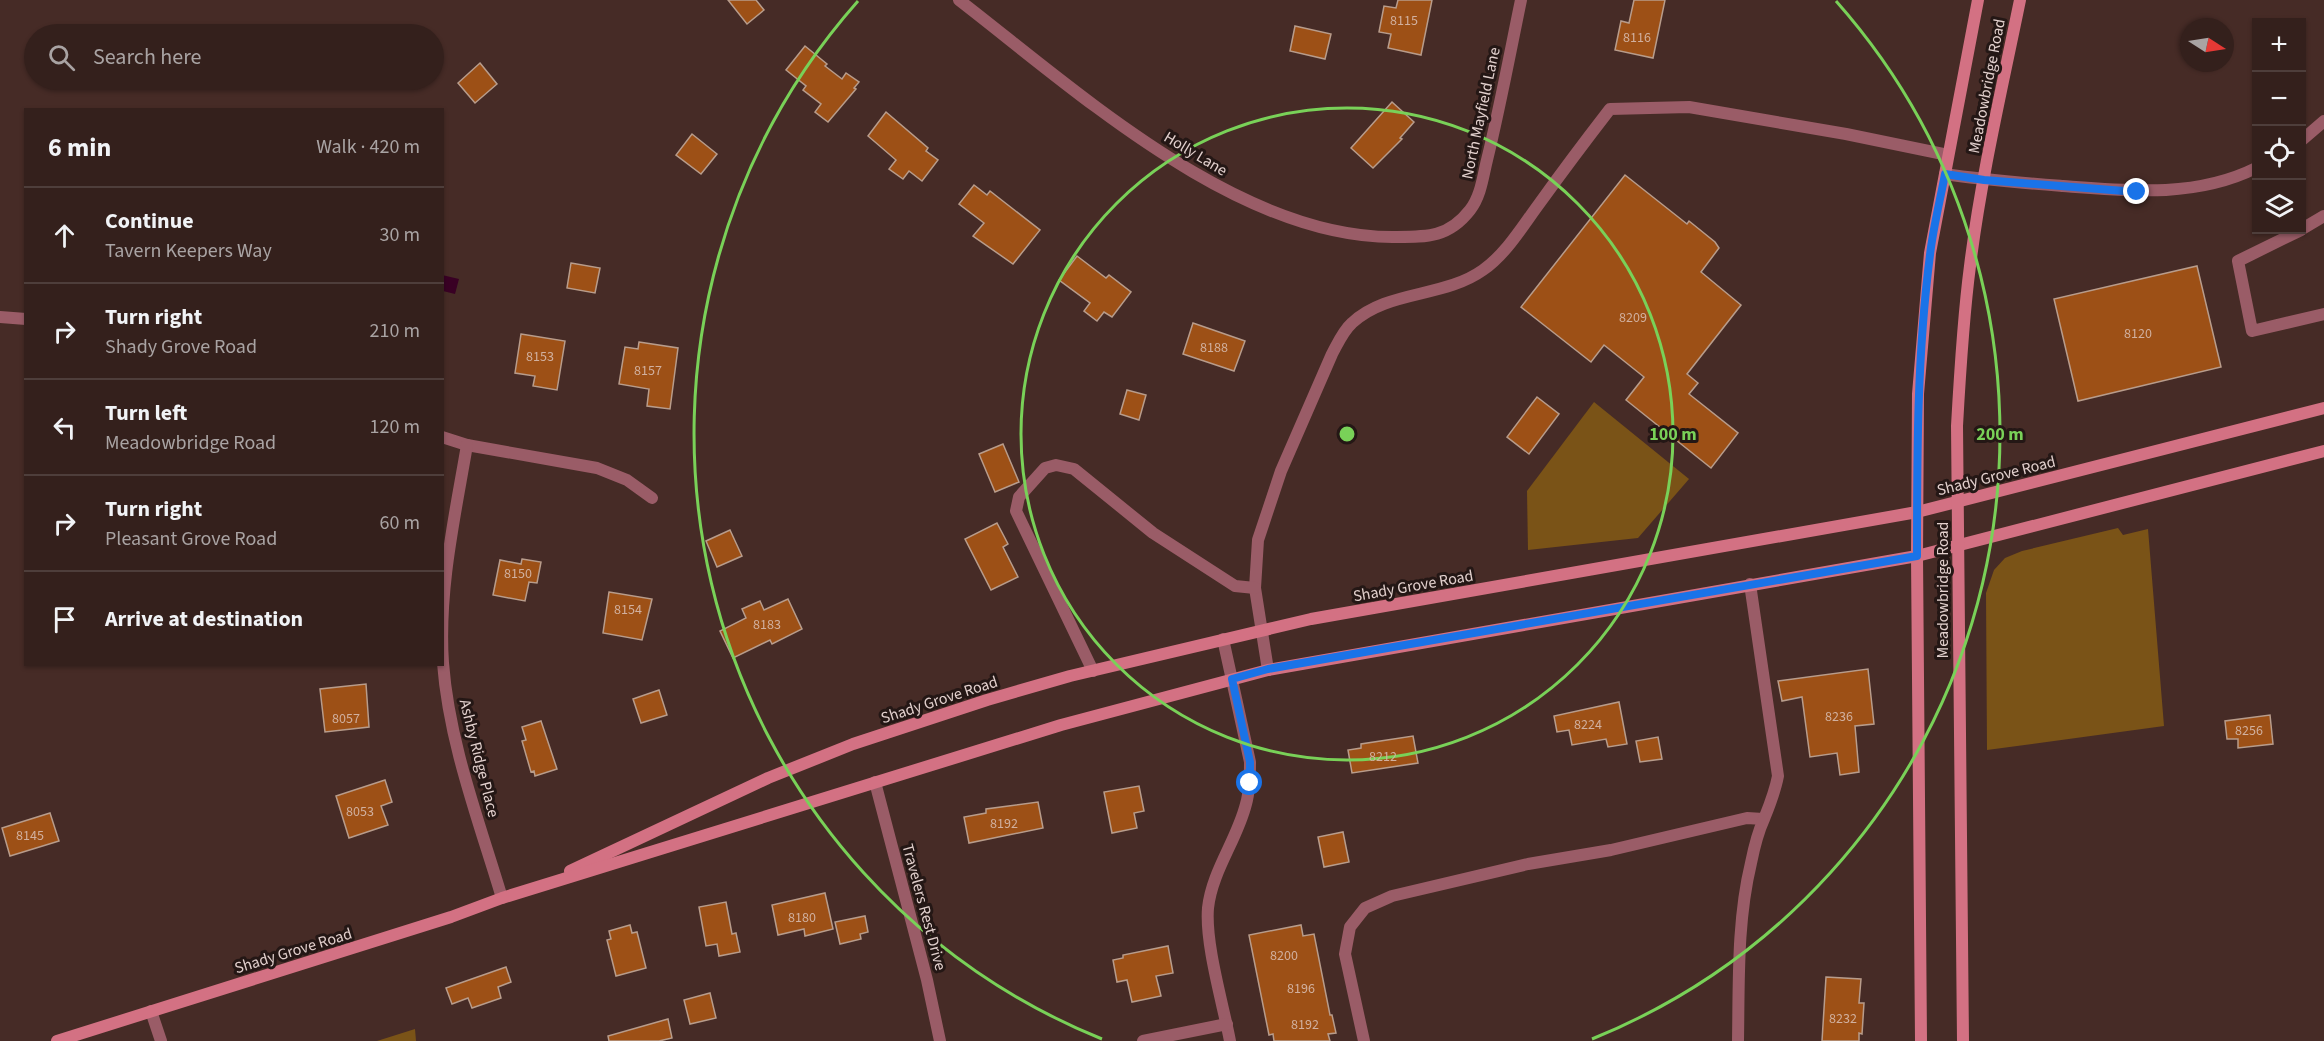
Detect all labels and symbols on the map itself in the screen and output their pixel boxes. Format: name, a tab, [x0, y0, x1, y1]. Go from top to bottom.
house number: 8115	[1390, 11, 1418, 31]
street label: Meadowbridge Road	[1963, 17, 2011, 156]
north arrow	[2180, 18, 2234, 72]
house number: 8116	[1623, 28, 1651, 48]
street label: North Mayfield Lane	[1456, 45, 1506, 181]
street label: Holly Lane	[1160, 126, 1231, 181]
route end	[2123, 178, 2149, 204]
house number: 8209	[1619, 308, 1647, 328]
house number: 8120	[2124, 324, 2152, 344]
house number: 8188	[1200, 338, 1228, 358]
house number: 8153	[526, 347, 554, 367]
house number: 8157	[634, 361, 662, 381]
text: 100 m	[1649, 422, 1697, 447]
text: 200 m	[1976, 422, 2024, 447]
centre of rings	[1337, 424, 1357, 444]
street label: Shady Grove Road	[1935, 451, 2058, 501]
street label: Meadowbridge Road	[1932, 522, 1954, 658]
house number: 8150	[504, 564, 532, 584]
street label: Shady Grove Road	[1351, 565, 1475, 607]
house number: 8154	[614, 600, 642, 620]
house number: 8183	[753, 615, 781, 635]
street label: Shady Grove Road	[878, 671, 1001, 729]
street label: Ashby Ridge Place	[454, 697, 504, 820]
house number: 8236	[1825, 707, 1853, 727]
house number: 8057	[332, 709, 360, 729]
house number: 8224	[1574, 715, 1602, 735]
house number: 8256	[2235, 721, 2263, 741]
house number: 8212	[1369, 747, 1397, 767]
route start	[1236, 769, 1262, 795]
house number: 8053	[346, 802, 374, 822]
house number: 8192	[990, 814, 1018, 834]
house number: 8145	[16, 826, 44, 846]
street label: Travelers Rest Drive	[897, 841, 952, 973]
house number: 8180	[788, 908, 816, 928]
street label: Shady Grove Road	[232, 923, 355, 979]
house number: 8200	[1270, 946, 1298, 966]
house number: 8196	[1287, 979, 1315, 999]
house number: 8232	[1829, 1009, 1857, 1029]
house number: 8192	[1291, 1015, 1319, 1035]

